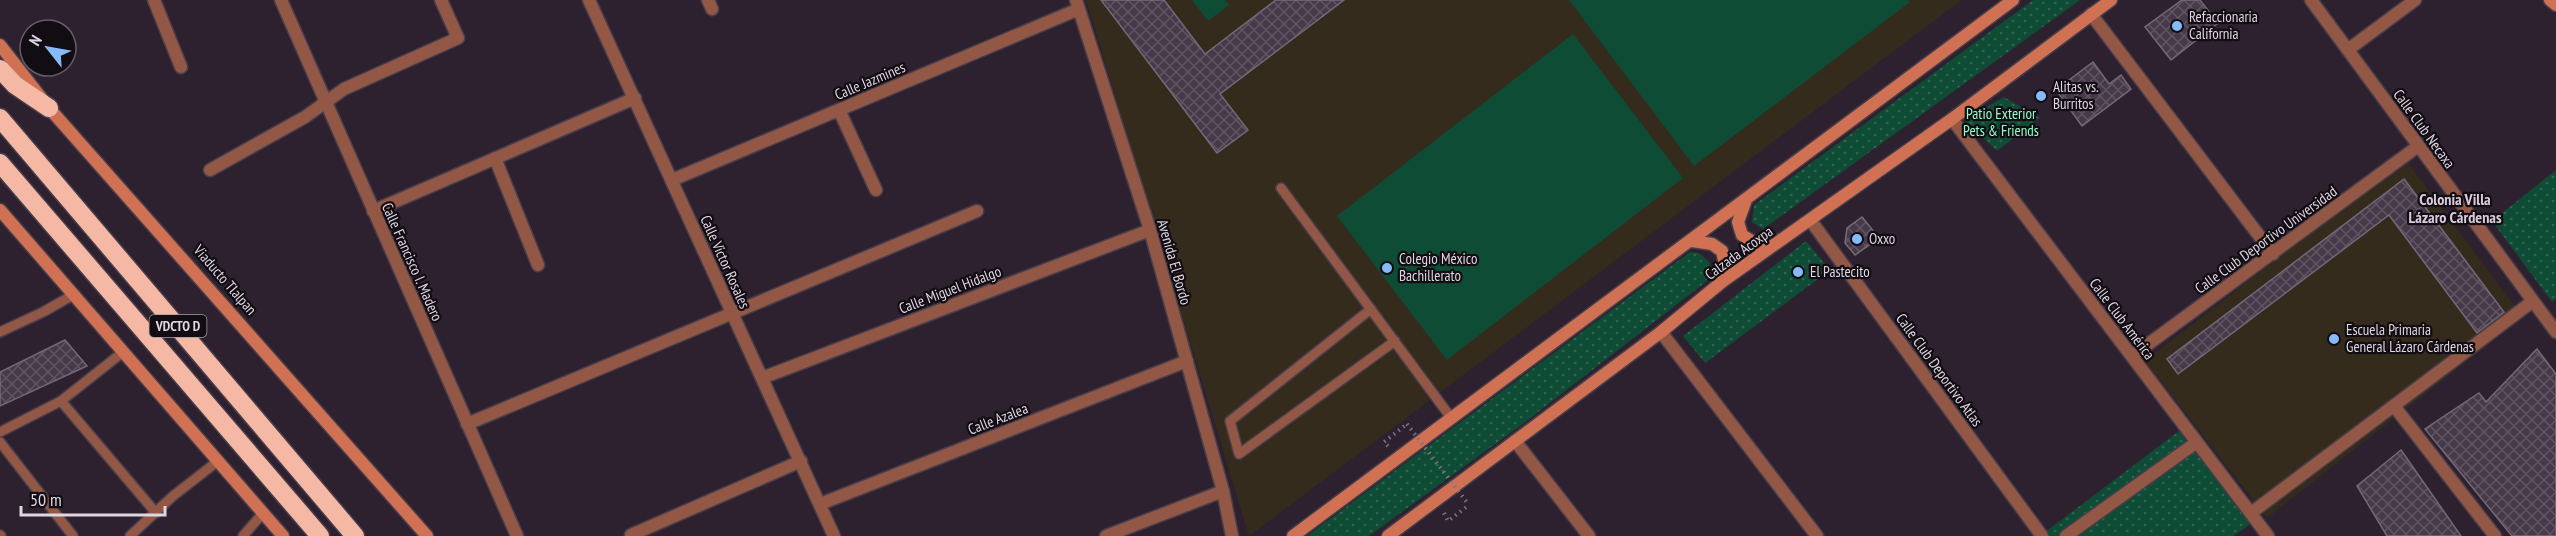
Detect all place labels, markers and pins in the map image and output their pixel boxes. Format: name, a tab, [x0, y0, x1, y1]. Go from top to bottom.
place label: Refaccionaria California	[2189, 7, 2258, 43]
marker: Refaccionaria California	[2170, 19, 2184, 33]
place label: Alitas vs. Burritos	[2053, 77, 2099, 113]
marker: Alitas vs. Burritos	[2034, 89, 2048, 103]
place label: Oxxo	[1869, 229, 1895, 248]
marker: Oxxo	[1850, 232, 1864, 246]
place label: Colegio México Bachillerato	[1399, 249, 1477, 285]
marker: Colegio México Bachillerato	[1380, 261, 1394, 275]
place label: El Pastecito	[1810, 262, 1870, 281]
marker: El Pastecito	[1791, 265, 1805, 279]
place label: Escuela Primaria General Lázaro Cárdenas	[2346, 320, 2474, 356]
marker: Escuela Primaria General Lázaro Cárdenas	[2327, 332, 2341, 346]

